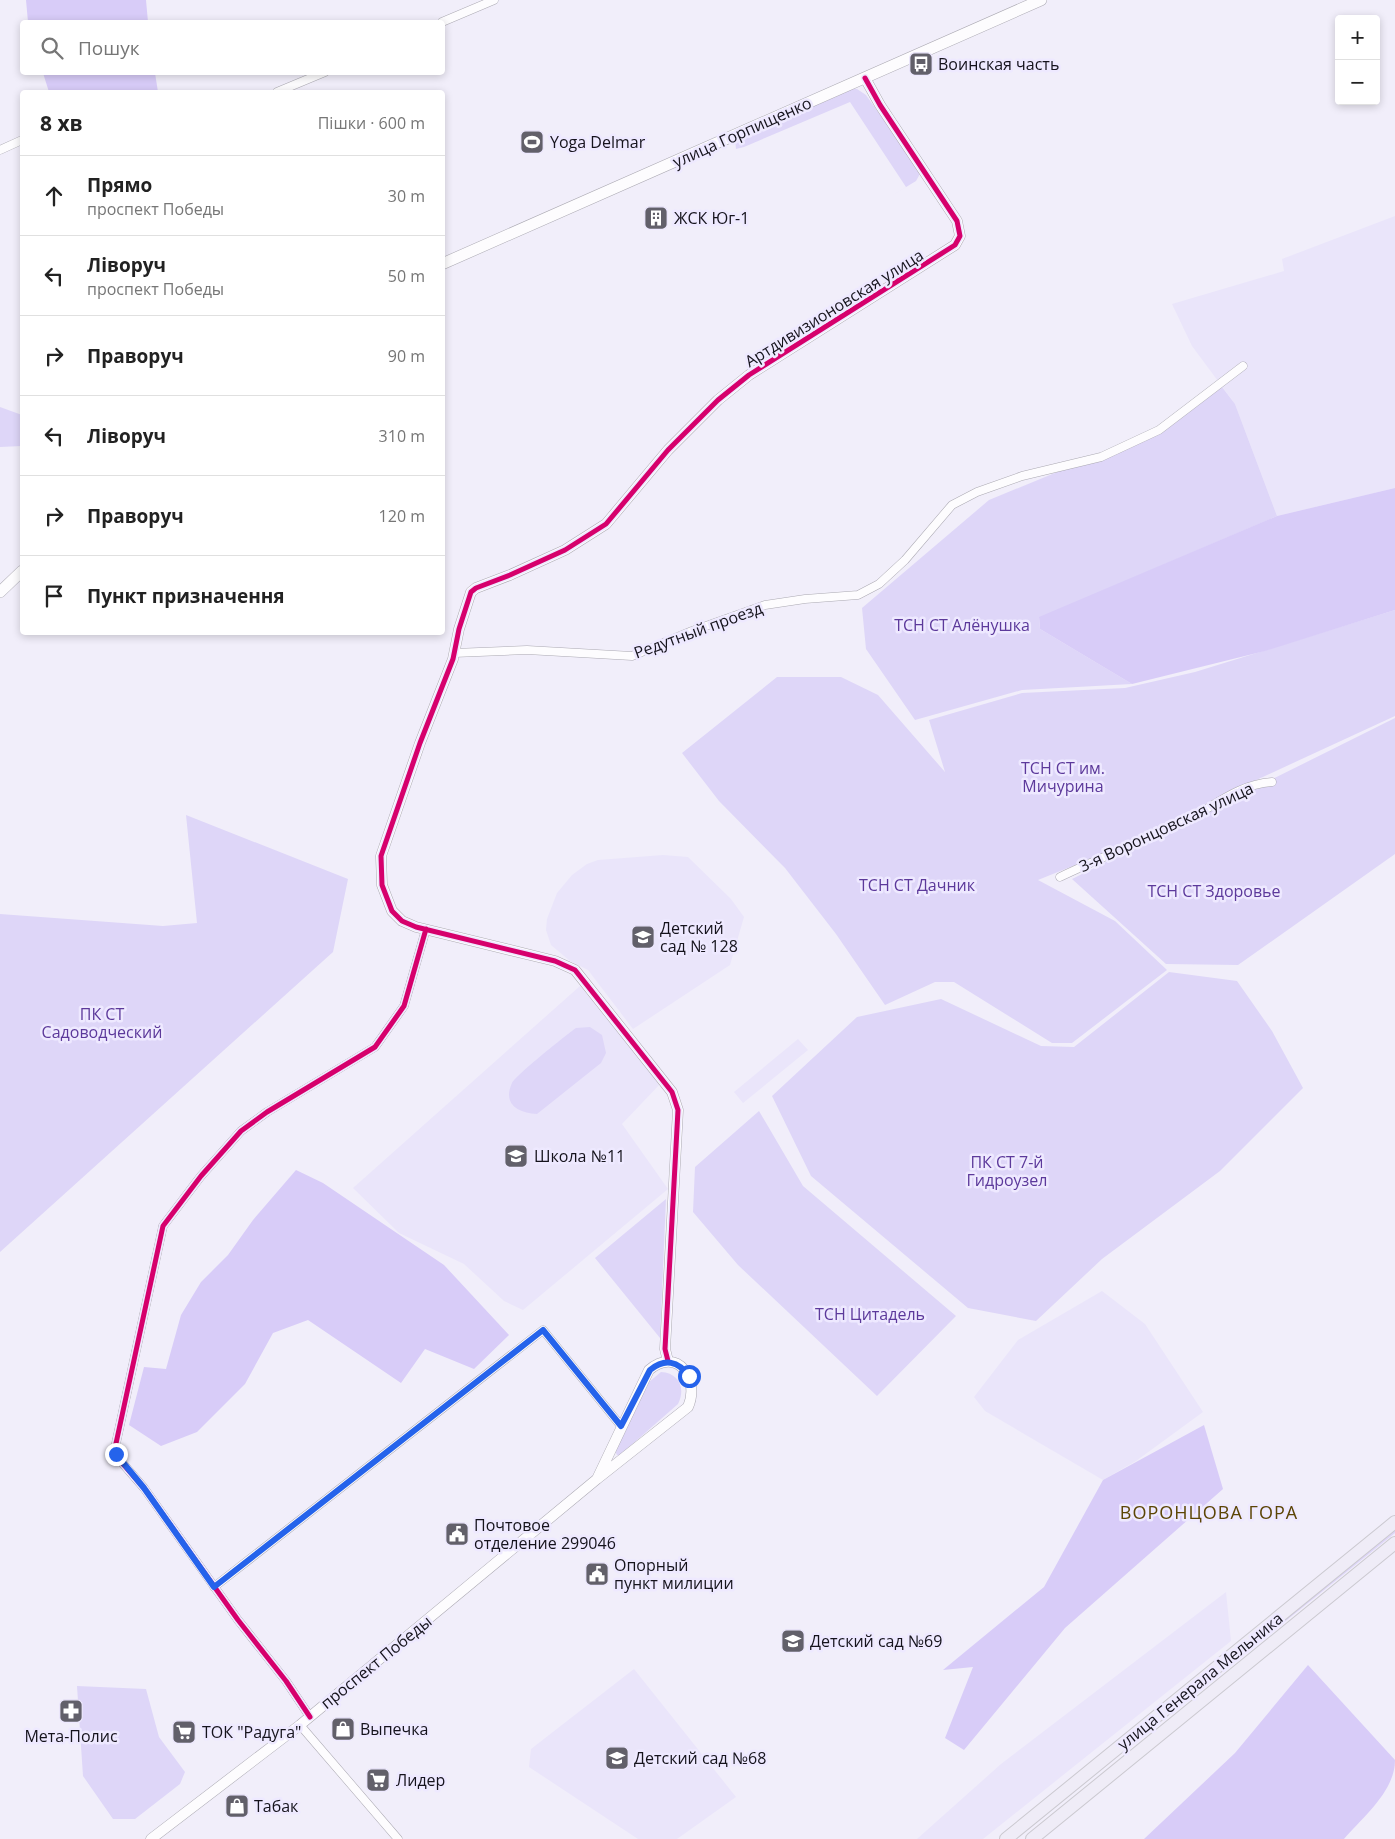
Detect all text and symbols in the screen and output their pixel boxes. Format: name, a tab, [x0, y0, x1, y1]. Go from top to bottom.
map controls	[1335, 15, 1380, 105]
button: +	[1335, 15, 1380, 60]
search box	[20, 20, 445, 75]
icon: search	[38, 34, 66, 62]
text: Пошук	[78, 35, 140, 61]
bus stop icon: Воинская часть	[908, 51, 934, 77]
place label: Воинская часть	[938, 53, 1059, 75]
button: −	[1335, 60, 1380, 105]
street label: улица Горпищенко	[669, 92, 815, 172]
text: 8 хв	[40, 109, 83, 137]
text: Пішки · 600 m	[318, 112, 425, 134]
sports icon: Yoga Delmar	[519, 129, 545, 155]
place label: Yoga Delmar	[550, 131, 646, 153]
text: Прямо	[87, 172, 152, 198]
icon: ahead	[40, 182, 68, 210]
text: 30 m	[388, 185, 425, 207]
text: проспект Победы	[87, 198, 224, 220]
building icon: ЖСК Юг-1	[643, 205, 669, 231]
place label: ЖСК Юг-1	[674, 207, 749, 229]
street label: Артдивизионовская улица	[741, 244, 927, 372]
text: Ліворуч	[87, 252, 166, 278]
icon: left	[40, 262, 68, 290]
text: 50 m	[388, 265, 425, 287]
text: проспект Победы	[87, 278, 224, 300]
icon: right	[40, 342, 68, 370]
text: Праворуч	[87, 343, 184, 369]
text: 90 m	[388, 345, 425, 367]
icon: left	[40, 422, 68, 450]
text: Ліворуч	[87, 423, 166, 449]
text: 310 m	[379, 425, 425, 447]
icon: right	[40, 502, 68, 530]
text: Праворуч	[87, 503, 184, 529]
text: 120 m	[379, 505, 425, 527]
icon: arrive	[40, 582, 68, 610]
text: Пункт призначення	[87, 583, 285, 609]
street label: Редутный проезд	[631, 597, 765, 663]
park label: ТСН СТ Алёнушка	[894, 614, 1030, 636]
park label: ТСН СТ им. Мичурина	[1021, 757, 1105, 797]
street label: 3-я Воронцовская улица	[1075, 777, 1257, 877]
park label: ТСН СТ Дачник	[859, 874, 976, 896]
park label: ТСН СТ Здоровье	[1147, 880, 1281, 902]
place label: Детский сад № 128	[660, 917, 738, 957]
school or university icon: Детский сад № 128	[630, 924, 656, 950]
park label: ПК СТ Садоводческий	[42, 1003, 162, 1043]
school or university icon: Школа №11	[503, 1143, 529, 1169]
place label: Школа №11	[534, 1145, 625, 1167]
park label: ПК СТ 7-й Гидроузел	[967, 1151, 1048, 1191]
park label: ТСН Цитадель	[815, 1303, 925, 1325]
route start	[678, 1365, 701, 1388]
route end	[105, 1443, 128, 1466]
district label: ВОРОНЦОВА ГОРА	[1120, 1500, 1298, 1524]
place label: Почтовое отделение 299046	[474, 1514, 616, 1554]
public building icon: Почтовое отделение 299046	[444, 1521, 470, 1547]
place label: Опорный пункт милиции	[614, 1554, 734, 1594]
public building icon: Опорный пункт милиции	[584, 1561, 610, 1587]
street label: улица Генерала Мельника	[1113, 1607, 1287, 1755]
street label: проспект Победы	[316, 1610, 436, 1714]
school or university icon: Детский сад №69	[780, 1628, 806, 1654]
place label: Детский сад №69	[810, 1630, 942, 1652]
pharmacy icon: Мета-Полис	[58, 1698, 84, 1724]
shop icon: Выпечка	[330, 1716, 356, 1742]
place label: Выпечка	[360, 1718, 428, 1740]
supermarket icon: ТОК "Радуга"	[171, 1719, 197, 1745]
place label: ТОК "Радуга"	[202, 1721, 301, 1743]
place label: Мета-Полис	[24, 1725, 118, 1747]
school or university icon: Детский сад №68	[604, 1745, 630, 1771]
place label: Детский сад №68	[634, 1747, 766, 1769]
supermarket icon: Лидер	[365, 1767, 391, 1793]
place label: Лидер	[396, 1769, 445, 1791]
shop icon: Табак	[224, 1793, 250, 1819]
place label: Табак	[254, 1795, 299, 1817]

